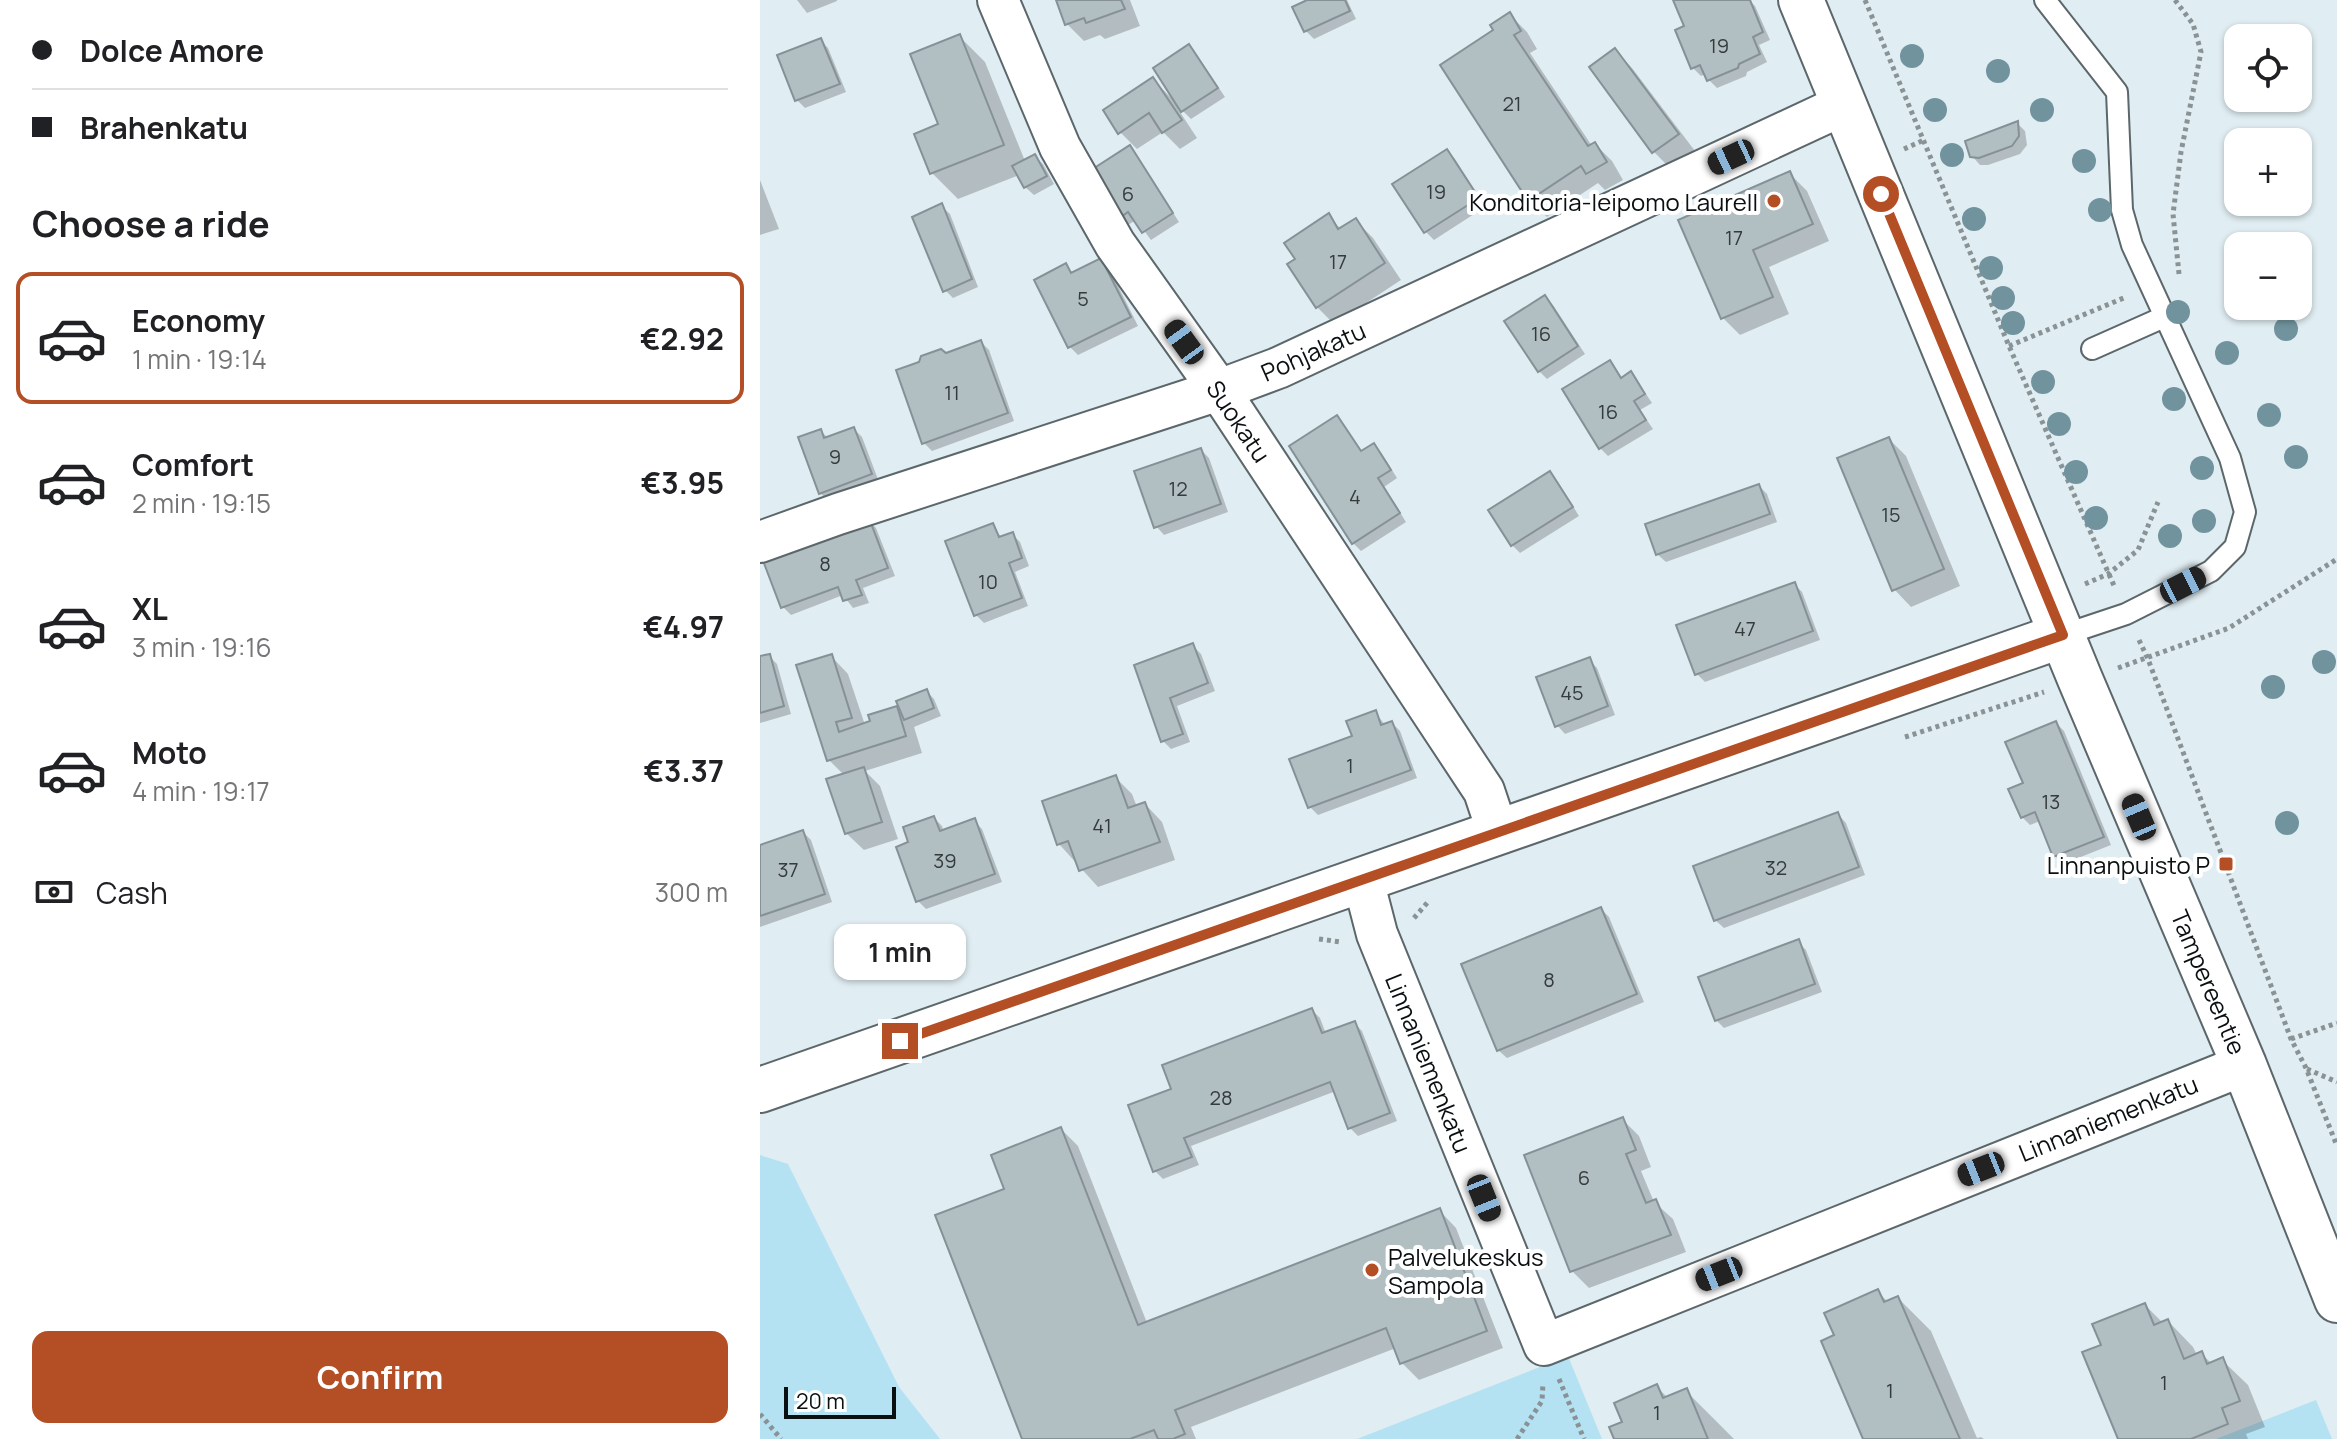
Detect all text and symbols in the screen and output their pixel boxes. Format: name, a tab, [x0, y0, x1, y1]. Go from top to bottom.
map controls	[2224, 24, 2312, 320]
button: locate	[2224, 24, 2312, 112]
text: Dolce Amore	[80, 30, 264, 71]
house number: 19	[1709, 32, 1729, 59]
house number: 21	[1502, 90, 1522, 117]
text: Brahenkatu	[80, 107, 248, 148]
button: +	[2224, 128, 2312, 216]
car	[1704, 136, 1758, 178]
route start	[1863, 176, 1899, 212]
house number: 19	[1426, 178, 1446, 205]
house number: 6	[1122, 180, 1134, 207]
place label: Konditoria-leipomo Laurell	[1469, 185, 1758, 218]
marker: Konditoria-leipomo Laurell	[1765, 192, 1783, 210]
text: Choose a ride	[32, 199, 270, 248]
house number: 17	[1725, 224, 1743, 251]
button: −	[2224, 232, 2312, 320]
house number: 17	[1329, 248, 1347, 275]
house number: 5	[1077, 285, 1089, 312]
text: Economy	[132, 300, 265, 341]
icon: car	[36, 302, 108, 374]
street label: Pohjakatu	[1255, 313, 1371, 389]
car	[1160, 316, 1208, 368]
text: €2.92	[640, 318, 724, 359]
house number: 16	[1531, 320, 1551, 347]
text: 1 min · 19:14	[132, 341, 267, 377]
street label: Suokatu	[1199, 373, 1279, 469]
house number: 11	[944, 379, 960, 406]
house number: 16	[1598, 398, 1618, 425]
house number: 9	[829, 443, 841, 470]
text: Comfort	[132, 444, 254, 485]
icon: car	[36, 446, 108, 518]
text: €3.95	[641, 462, 724, 503]
house number: 12	[1168, 475, 1188, 502]
house number: 4	[1349, 483, 1361, 510]
text: 2 min · 19:15	[132, 485, 271, 521]
house number: 15	[1881, 501, 1901, 528]
house number: 8	[819, 550, 831, 577]
car	[2156, 563, 2210, 607]
house number: 10	[978, 568, 998, 595]
text: XL	[132, 588, 168, 629]
icon: car	[36, 590, 108, 662]
text: €4.97	[643, 606, 724, 647]
house number: 47	[1734, 615, 1756, 642]
text: 3 min · 19:16	[132, 629, 272, 665]
house number: 45	[1560, 679, 1584, 706]
text: Moto	[132, 732, 207, 773]
icon: car	[36, 734, 108, 806]
text: €3.37	[644, 750, 724, 791]
house number: 1	[1346, 752, 1354, 779]
text: 4 min · 19:17	[132, 773, 270, 809]
house number: 13	[2042, 788, 2060, 815]
car	[2119, 790, 2159, 844]
house number: 41	[1092, 812, 1112, 839]
house number: 39	[933, 847, 957, 874]
place label: Linnanpuisto P	[2047, 848, 2210, 881]
house number: 32	[1765, 854, 1787, 881]
marker: Linnanpuisto P	[2217, 855, 2235, 873]
house number: 37	[777, 856, 799, 883]
icon: cash	[32, 870, 76, 914]
text: Cash	[96, 872, 168, 913]
text: 300 m	[655, 874, 728, 910]
street label: Tampereentie	[2164, 905, 2254, 1059]
callout: 1 min	[834, 925, 966, 981]
text: 1 min	[868, 934, 932, 970]
house number: 8	[1543, 966, 1555, 993]
street label: Linnaniemenkatu	[1378, 968, 1480, 1158]
route end	[882, 1023, 918, 1059]
street label: Linnaniemenkatu	[2013, 1067, 2203, 1169]
house number: 28	[1209, 1084, 1233, 1111]
car	[1954, 1149, 2008, 1189]
house number: 6	[1578, 1164, 1590, 1191]
car	[1464, 1171, 1504, 1225]
place label: Palvelukeskus Sampola	[1388, 1240, 1544, 1301]
car	[1692, 1254, 1746, 1294]
marker: Palvelukeskus Sampola	[1363, 1261, 1381, 1279]
button: Confirm	[32, 1331, 728, 1423]
house number: 1	[2160, 1369, 2168, 1396]
house number: 1	[1886, 1377, 1894, 1404]
scale bar	[784, 1383, 896, 1419]
text: 20 m	[796, 1386, 845, 1416]
house number: 1	[1653, 1399, 1661, 1426]

